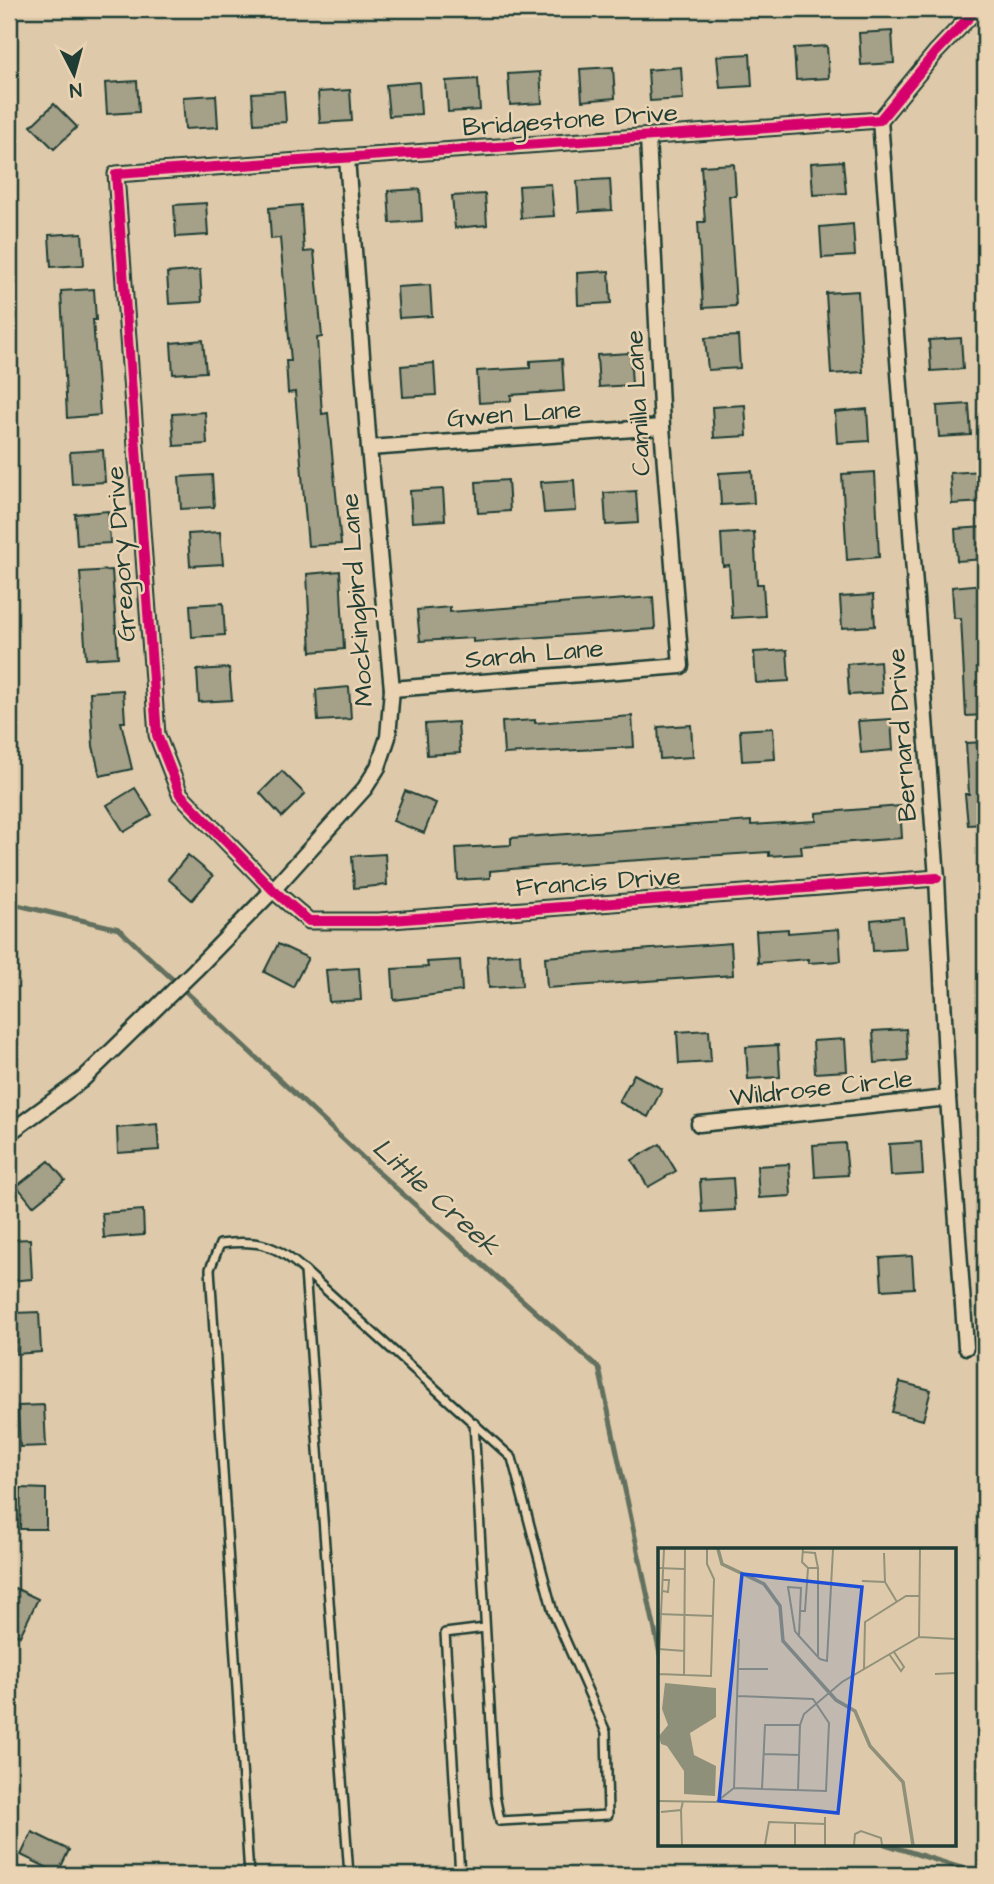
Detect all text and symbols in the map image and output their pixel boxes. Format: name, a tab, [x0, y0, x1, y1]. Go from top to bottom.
north arrow	[38, 38, 108, 108]
text: N	[68, 75, 83, 103]
street label: Bridgestone Drive	[461, 95, 679, 147]
street label: Camilla Lane	[616, 329, 660, 477]
street label: Gwen Lane	[446, 391, 583, 437]
street label: Gregory Drive	[97, 465, 147, 643]
street label: Mockingbird Lane	[332, 492, 384, 708]
street label: Sarah Lane	[463, 630, 605, 678]
street label: Bernard Drive	[878, 647, 926, 823]
street label: Francis Drive	[514, 858, 682, 906]
street label: Wildrose Circle	[728, 1060, 914, 1115]
water label: Little Creek	[364, 1129, 509, 1266]
inset map	[658, 1548, 956, 1846]

